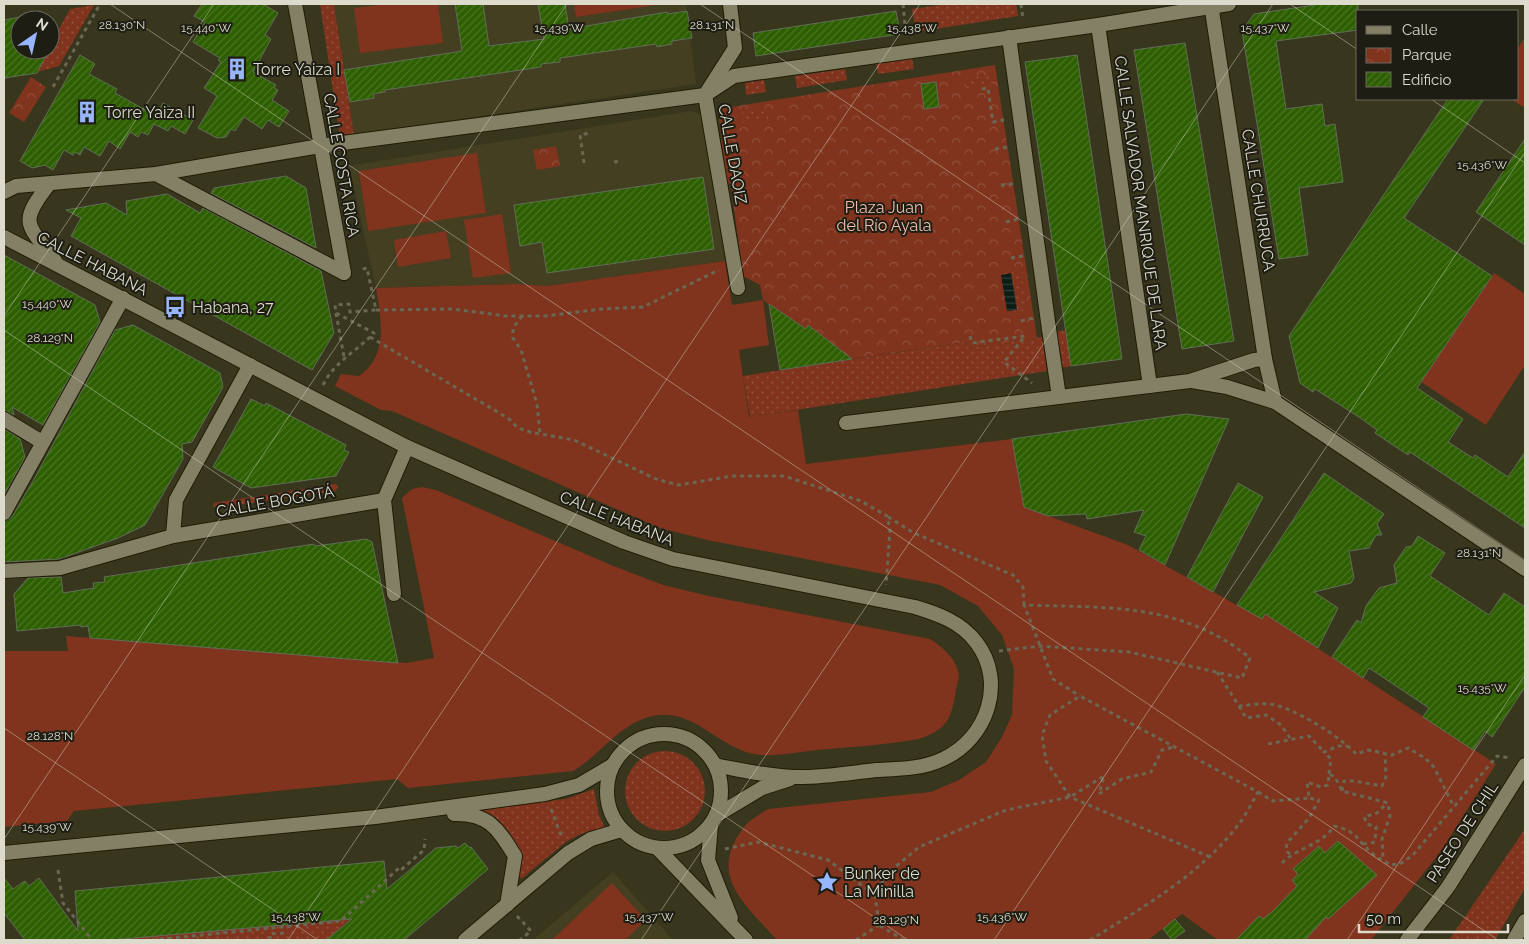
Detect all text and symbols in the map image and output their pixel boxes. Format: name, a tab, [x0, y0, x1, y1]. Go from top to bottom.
north arrow	[10, 10, 60, 60]
legend	[1356, 10, 1519, 100]
text: N	[33, 15, 51, 34]
text: 28.130°N	[99, 18, 145, 32]
text: 28.131°N	[690, 18, 734, 32]
text: 15.440°W	[181, 21, 231, 35]
text: 15.439°W	[534, 21, 584, 35]
text: 15.438°W	[887, 21, 937, 35]
text: 15.437°W	[1240, 21, 1290, 35]
text: Calle	[1402, 21, 1438, 39]
text: Parque	[1402, 46, 1452, 64]
street label: CALLE SALVADOR MANRIQUE DE LARA	[1110, 55, 1171, 352]
building icon: Torre Yaiza I	[224, 56, 250, 82]
place label: Torre Yaiza I	[253, 60, 340, 79]
text: Edificio	[1402, 71, 1452, 89]
street label: CALLE COSTA RICA	[319, 92, 364, 239]
building icon: Torre Yaiza II	[74, 99, 100, 125]
street label: CALLE DAOIZ	[714, 102, 751, 206]
place label: Torre Yaiza II	[104, 103, 195, 122]
street label: CALLE CHURRUCA	[1238, 128, 1279, 273]
text: 15.436°W	[1457, 158, 1507, 172]
park label: Plaza Juan del Río Ayala	[837, 198, 931, 235]
street label: CALLE HABANA	[34, 227, 151, 299]
bus stop icon: Habana, 27	[162, 294, 188, 320]
text: 15.440°W	[22, 297, 72, 311]
place label: Habana, 27	[192, 298, 274, 317]
text: 28.129°N	[27, 331, 73, 345]
street label: CALLE BOGOTÁ	[214, 481, 336, 521]
street label: CALLE HABANA	[557, 487, 677, 550]
text: 28.131°N	[1457, 546, 1501, 560]
text: 15.435°W	[1457, 681, 1507, 695]
text: 28.128°N	[27, 729, 73, 743]
street label: PASEO DE CHIL	[1423, 778, 1502, 886]
text: 15.439°W	[22, 820, 72, 834]
place label: Bunker de La Minilla	[844, 864, 920, 901]
place icon: Bunker de La Minilla	[814, 869, 840, 895]
scale bar	[1359, 902, 1508, 934]
text: 15.438°W	[271, 910, 321, 924]
text: 15.437°W	[624, 910, 674, 924]
text: 15.436°W	[977, 910, 1027, 924]
text: 50 m	[1366, 910, 1401, 928]
text: 28.129°N	[873, 913, 919, 927]

